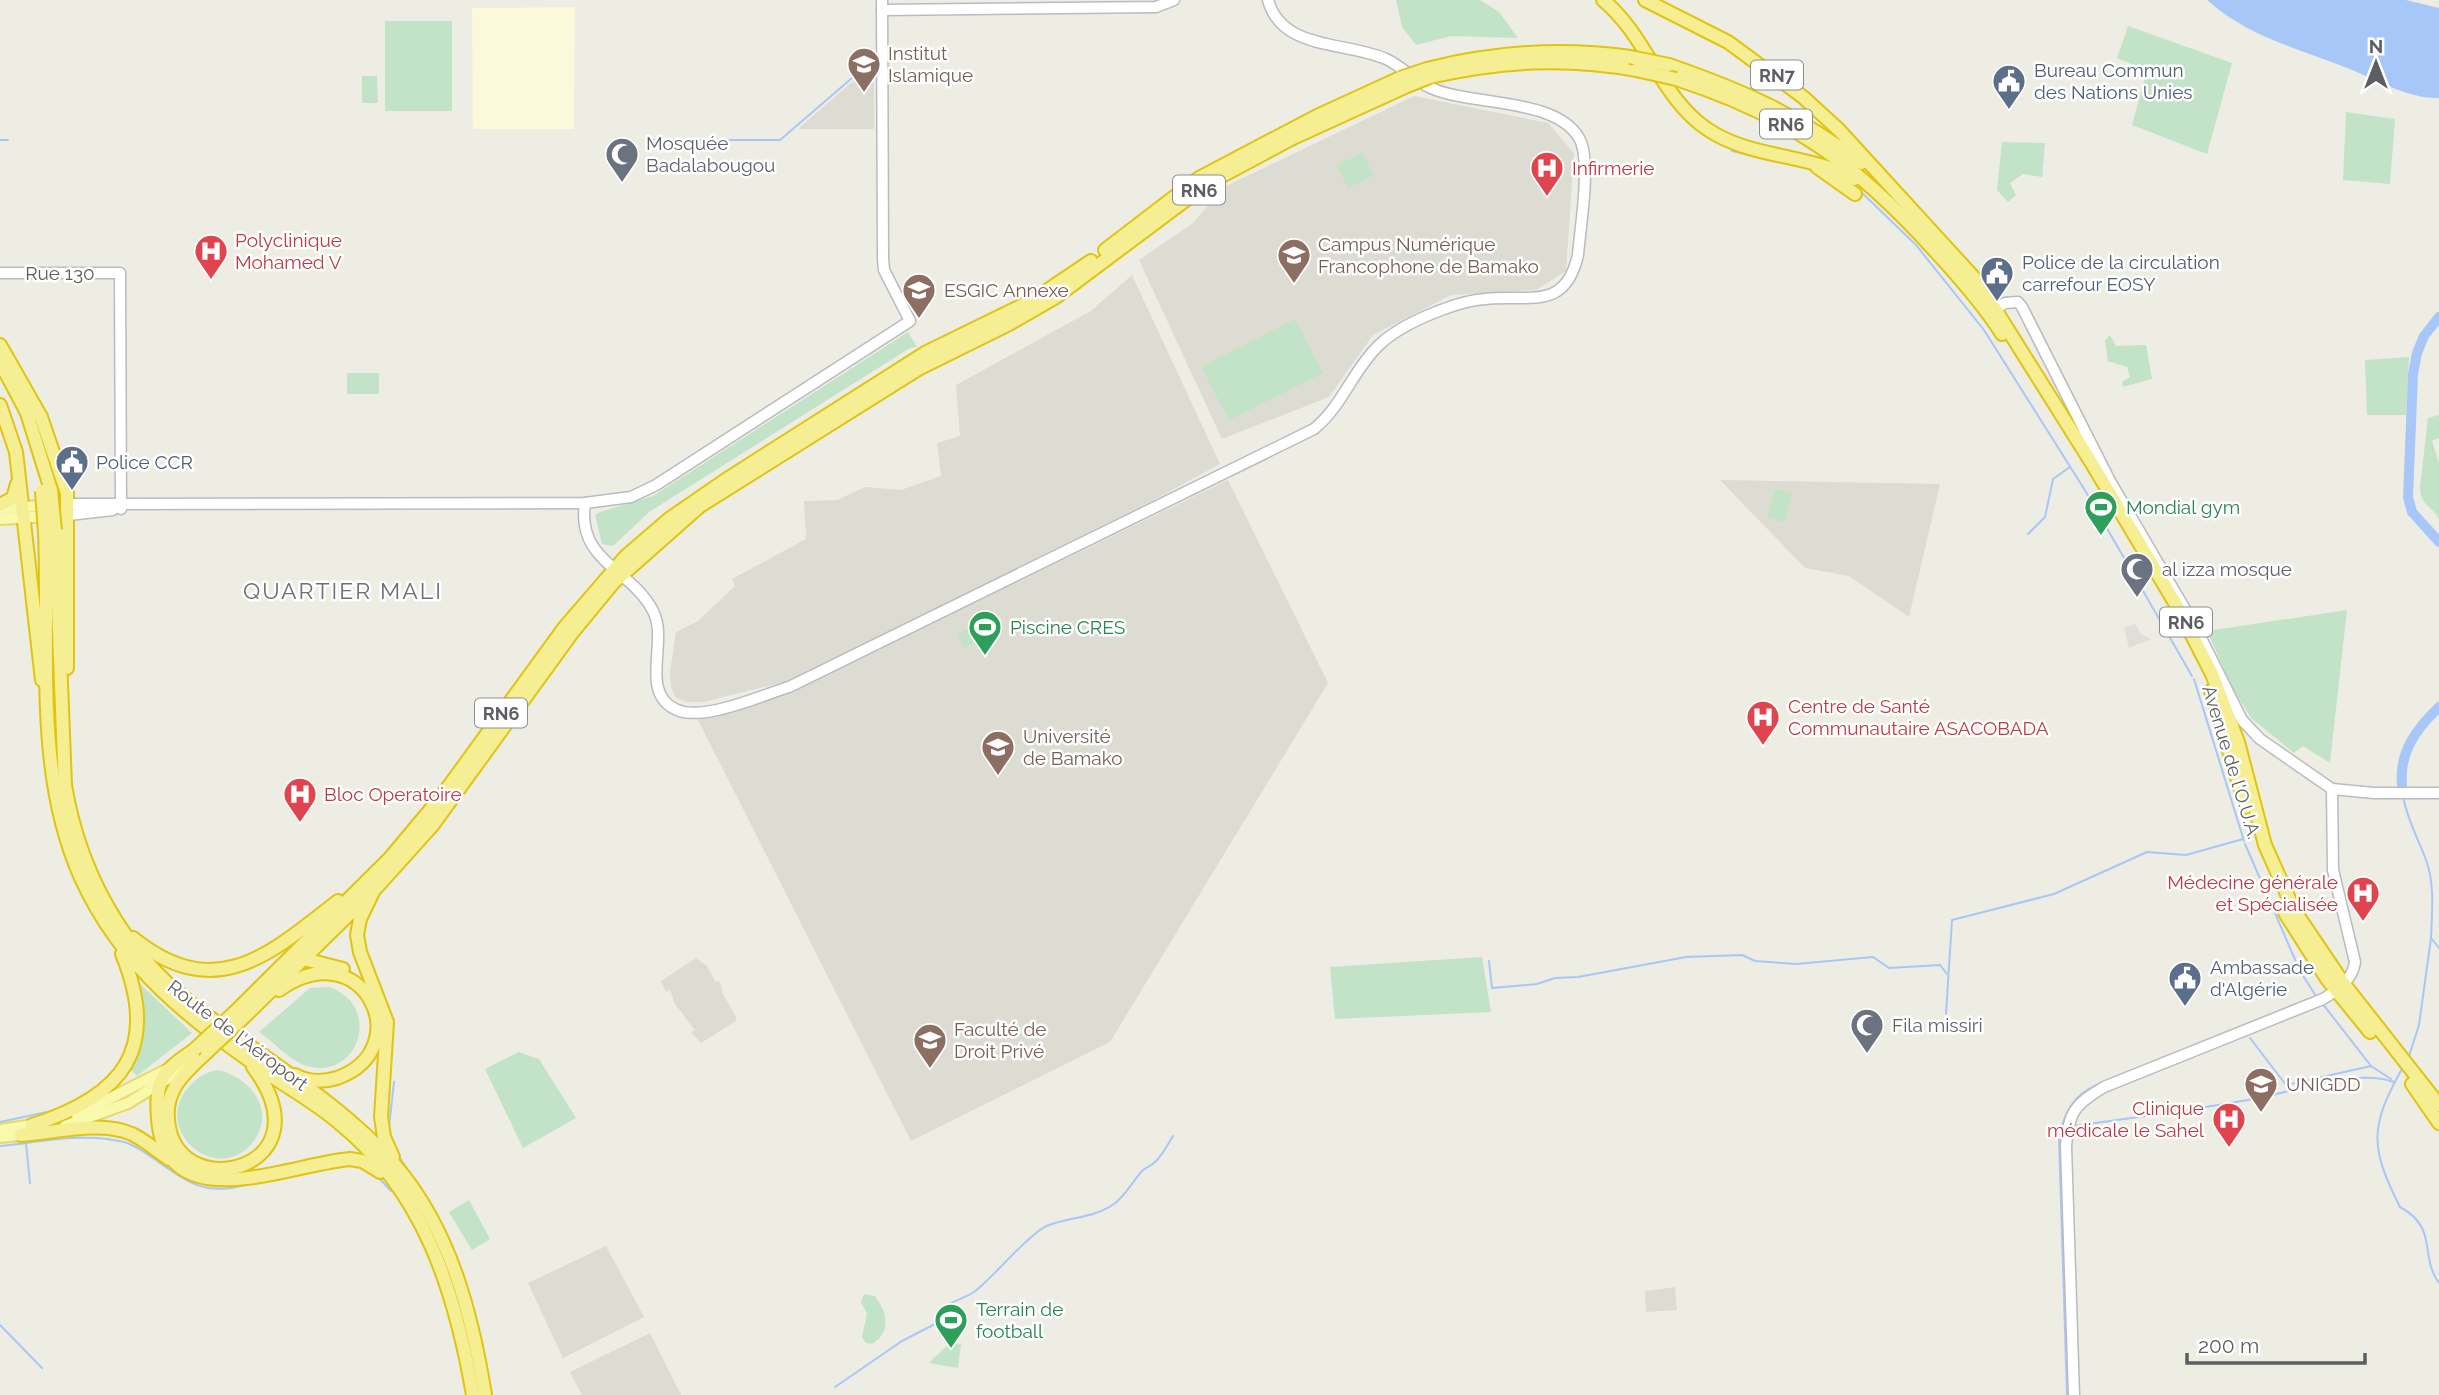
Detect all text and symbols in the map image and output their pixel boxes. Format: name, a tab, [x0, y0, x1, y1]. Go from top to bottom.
north arrow	[2341, 28, 2411, 98]
text: N	[2369, 35, 2383, 57]
place label: Institut Islamique	[888, 42, 973, 86]
school or university icon: Institut Islamique	[845, 45, 883, 94]
place label: Bureau Commun des Nations Unies	[2034, 59, 2193, 103]
road number: RN7	[1751, 60, 1803, 90]
public building icon: Bureau Commun des Nations Unies	[1990, 62, 2028, 111]
road number: RN6	[1760, 110, 1812, 139]
place label: Mosquée Badalabougou	[646, 132, 775, 176]
mosque icon: Mosquée Badalabougou	[603, 135, 641, 184]
hospital icon: Infirmerie	[1528, 149, 1566, 198]
place label: Infirmerie	[1572, 157, 1655, 179]
road number: RN6	[1173, 176, 1225, 204]
place label: Polyclinique Mohamed V	[235, 229, 342, 273]
hospital icon: Polyclinique Mohamed V	[192, 232, 230, 281]
place label: Campus Numérique Francophone de Bamako	[1318, 233, 1539, 277]
school or university icon: Campus Numérique Francophone de Bamako	[1275, 236, 1313, 285]
place label: Police de la circulation carrefour EOSY	[2022, 251, 2220, 295]
public building icon: Police de la circulation carrefour EOSY	[1978, 254, 2016, 303]
street label: Rue 130	[25, 262, 95, 284]
school or university icon: ESGIC Annexe	[900, 271, 938, 320]
place label: ESGIC Annexe	[944, 279, 1069, 301]
public building icon: Police CCR	[53, 443, 91, 492]
place label: Police CCR	[96, 451, 193, 473]
sports icon: Mondial gym	[2082, 488, 2120, 537]
place label: Mondial gym	[2126, 496, 2240, 518]
mosque icon: al izza mosque	[2118, 550, 2156, 599]
place label: al izza mosque	[2162, 558, 2292, 580]
district label: QUARTIER MALI	[243, 577, 443, 604]
sports icon: Piscine CRES	[966, 608, 1004, 657]
road number: RN6	[2160, 608, 2212, 636]
place label: Piscine CRES	[1010, 616, 1125, 638]
street label: Avenue de l'O.U.A.	[2198, 683, 2266, 841]
place label: Centre de Santé Communautaire ASACOBADA	[1788, 695, 2049, 739]
road number: RN6	[475, 698, 527, 728]
hospital icon: Centre de Santé Communautaire ASACOBADA	[1744, 698, 1782, 747]
place label: Université de Bamako	[1023, 725, 1123, 769]
school or university icon: Université de Bamako	[979, 728, 1017, 777]
hospital icon: Bloc Operatoire	[281, 775, 319, 824]
place label: Bloc Operatoire	[324, 783, 462, 805]
place label: Médecine générale et Spécialisée	[2167, 871, 2338, 915]
hospital icon: Médecine générale et Spécialisée	[2344, 874, 2382, 923]
place label: Ambassade d'Algérie	[2210, 956, 2314, 1000]
public building icon: Ambassade d'Algérie	[2166, 959, 2204, 1008]
street label: Route de l'Aéroport	[164, 975, 313, 1095]
mosque icon: Fila missiri	[1848, 1006, 1886, 1055]
place label: Fila missiri	[1892, 1014, 1983, 1036]
place label: Faculté de Droit Privé	[954, 1018, 1046, 1062]
school or university icon: Faculté de Droit Privé	[911, 1021, 949, 1070]
school or university icon: UNIGDD	[2242, 1065, 2280, 1114]
place label: UNIGDD	[2286, 1073, 2361, 1095]
place label: Clinique médicale le Sahel	[2047, 1097, 2205, 1141]
hospital icon: Clinique médicale le Sahel	[2210, 1100, 2248, 1149]
place label: Terrain de football	[976, 1298, 1063, 1342]
sports icon: Terrain de football	[932, 1301, 970, 1350]
scale bar	[2187, 1322, 2366, 1366]
text: 200 m	[2198, 1333, 2259, 1358]

